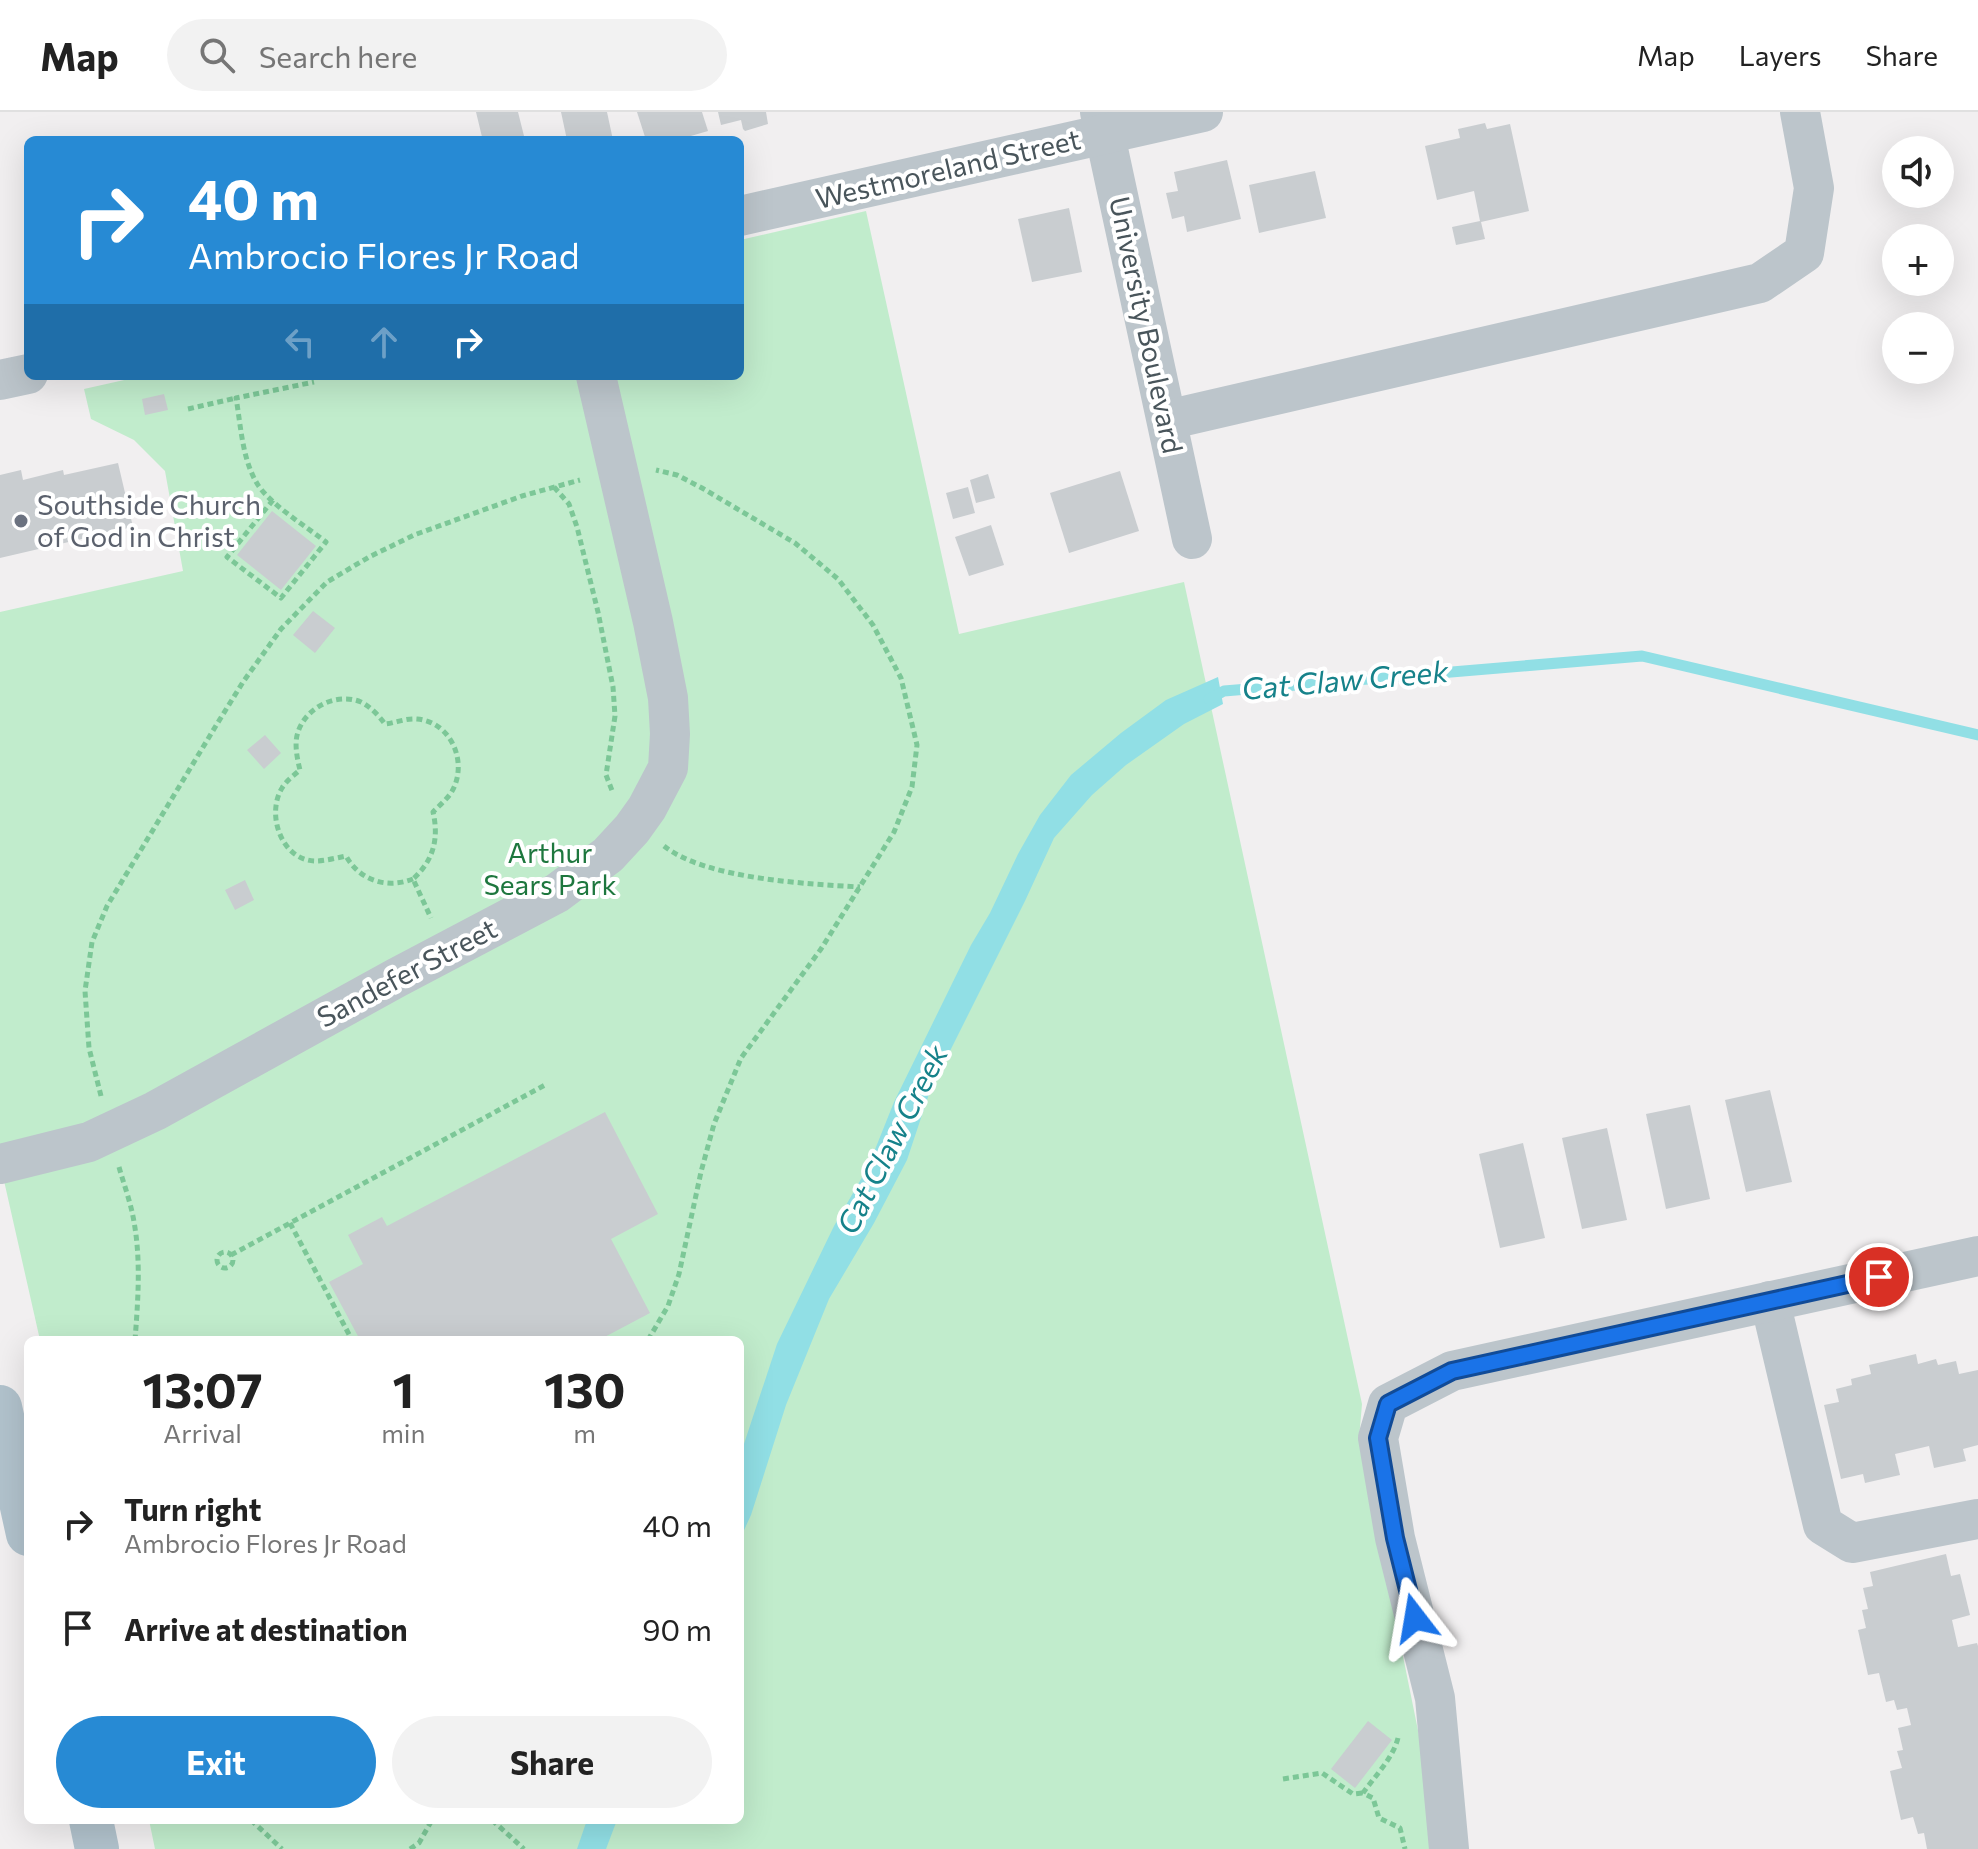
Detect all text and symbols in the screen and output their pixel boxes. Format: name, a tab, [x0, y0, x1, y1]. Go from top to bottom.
search box	[167, 19, 727, 91]
text: Map	[40, 32, 119, 79]
icon: search	[195, 33, 239, 77]
text: Search here	[259, 37, 417, 74]
text: Map	[1637, 38, 1695, 72]
text: Layers	[1739, 38, 1821, 72]
text: Share	[1865, 38, 1938, 72]
street label: Westmoreland Street	[812, 121, 1083, 215]
map controls	[1882, 136, 1954, 384]
button: sound	[1882, 136, 1954, 208]
text: 40 m	[188, 163, 319, 232]
icon: right	[56, 168, 160, 272]
street label: University Boulevard	[1103, 193, 1191, 456]
button: +	[1882, 224, 1954, 296]
text: Ambrocio Flores Jr Road	[188, 232, 579, 276]
button: −	[1882, 312, 1954, 384]
icon: left	[278, 320, 322, 364]
icon: ahead	[362, 320, 406, 364]
icon: right	[446, 320, 490, 364]
place label: Southside Church of God in Christ	[37, 487, 261, 553]
marker: Southside Church of God in Christ	[12, 512, 30, 530]
water label: Cat Claw Creek	[1240, 651, 1450, 706]
park label: Arthur Sears Park	[483, 835, 617, 901]
street label: Sandefer Street	[311, 910, 502, 1034]
water label: Cat Claw Creek	[827, 1038, 955, 1240]
pin	[1845, 1243, 1913, 1311]
icon: arrive	[1857, 1255, 1901, 1299]
text: 13:07	[142, 1359, 263, 1418]
text: 1	[392, 1359, 414, 1418]
text: 130	[544, 1359, 626, 1418]
text: Arrival	[163, 1417, 242, 1448]
text: min	[381, 1417, 425, 1448]
text: m	[573, 1417, 596, 1448]
text: Turn right	[124, 1490, 261, 1527]
icon: right	[56, 1502, 100, 1546]
text: 40 m	[643, 1506, 712, 1543]
text: Ambrocio Flores Jr Road	[124, 1527, 407, 1558]
position arrow	[1373, 1576, 1457, 1660]
icon: arrive	[56, 1606, 100, 1650]
text: Arrive at destination	[124, 1610, 408, 1647]
text: 90 m	[642, 1610, 712, 1647]
button: Exit	[56, 1716, 376, 1808]
button: Share	[392, 1716, 712, 1808]

